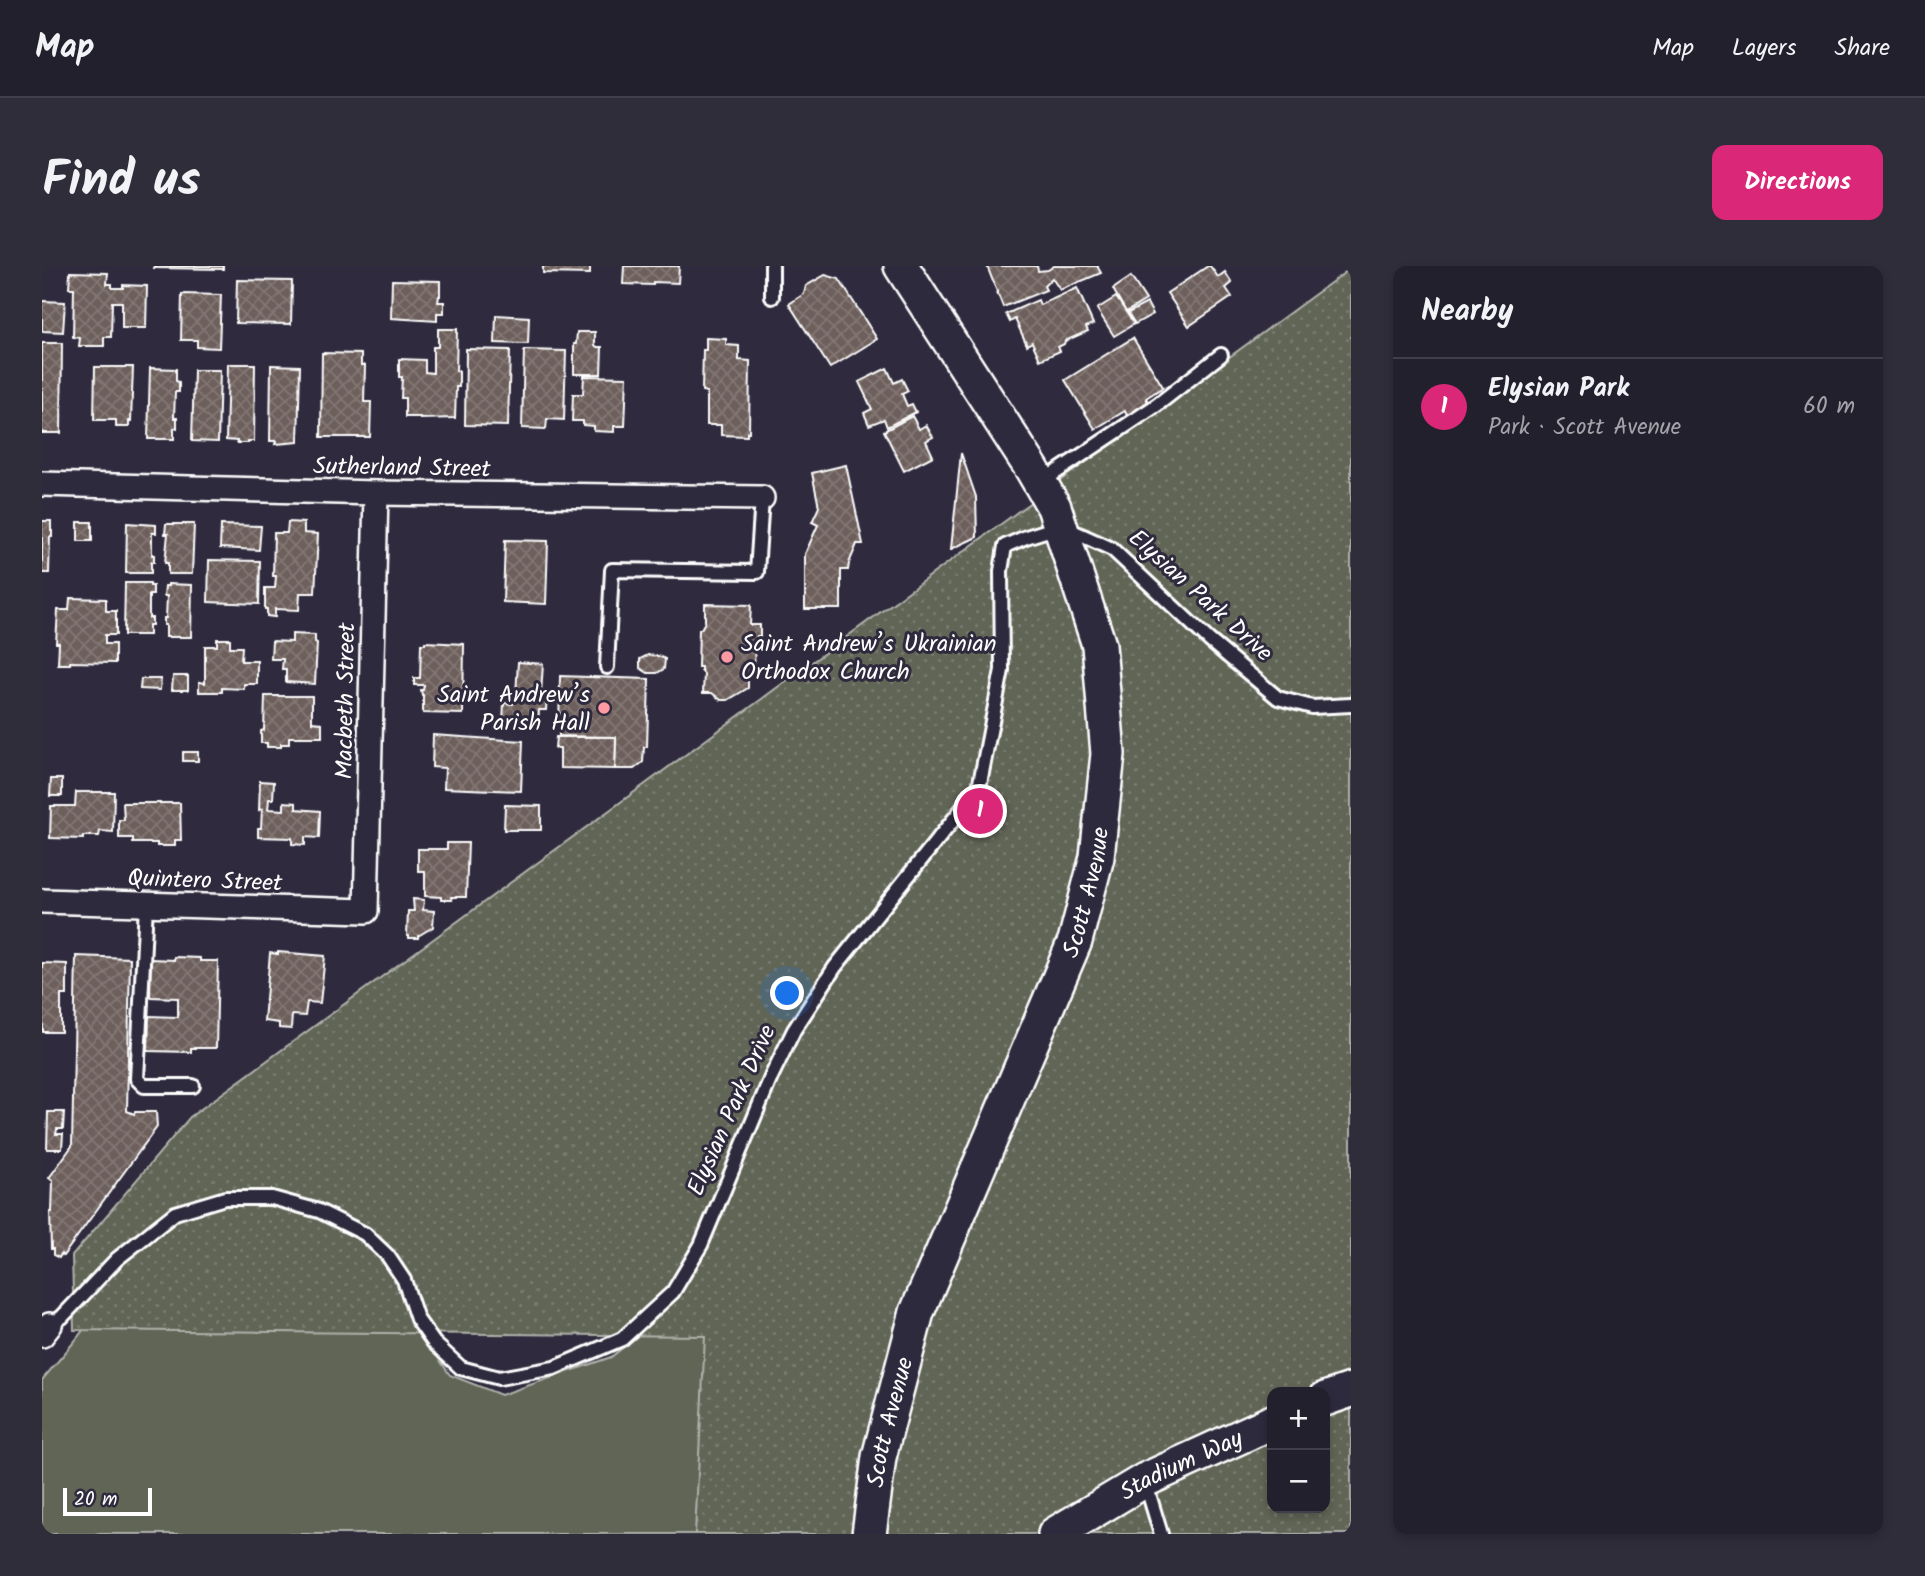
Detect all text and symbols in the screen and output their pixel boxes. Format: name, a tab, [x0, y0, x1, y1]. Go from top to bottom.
text: Map	[35, 22, 95, 75]
text: Map	[1652, 29, 1694, 68]
text: Layers	[1732, 29, 1796, 68]
text: Share	[1834, 29, 1890, 68]
text: Find us	[42, 143, 200, 221]
button: Directions	[1712, 145, 1883, 220]
text: Nearby	[1421, 288, 1513, 336]
text: Elysian Park	[1488, 368, 1629, 410]
text: 1	[1441, 389, 1447, 425]
text: 60 m	[1803, 389, 1855, 425]
text: Park · Scott Avenue	[1488, 410, 1681, 446]
street label: Sutherland Street	[313, 447, 492, 490]
street label: Elysian Park Drive	[1119, 520, 1282, 672]
street label: Macbeth Street	[326, 622, 367, 780]
place label: Saint Andrew’s Ukrainian Orthodox Church	[741, 625, 996, 692]
marker: Saint Andrew’s Ukrainian Orthodox Church	[719, 649, 735, 665]
place label: Saint Andrew’s Parish Hall	[437, 676, 590, 743]
marker: Saint Andrew’s Parish Hall	[596, 700, 612, 716]
pin: 1	[957, 785, 1003, 837]
street label: Scott Avenue	[1052, 825, 1121, 964]
street label: Quintero Street	[127, 859, 284, 904]
your location	[770, 976, 804, 1010]
street label: Elysian Park Drive	[677, 1018, 788, 1203]
street label: Scott Avenue	[857, 1353, 925, 1490]
map controls	[1267, 1387, 1330, 1513]
button: +	[1267, 1387, 1330, 1450]
street label: Stadium Way	[1112, 1420, 1250, 1512]
button: −	[1267, 1450, 1330, 1513]
scale bar	[63, 1485, 152, 1517]
text: 20 m	[74, 1485, 117, 1515]

